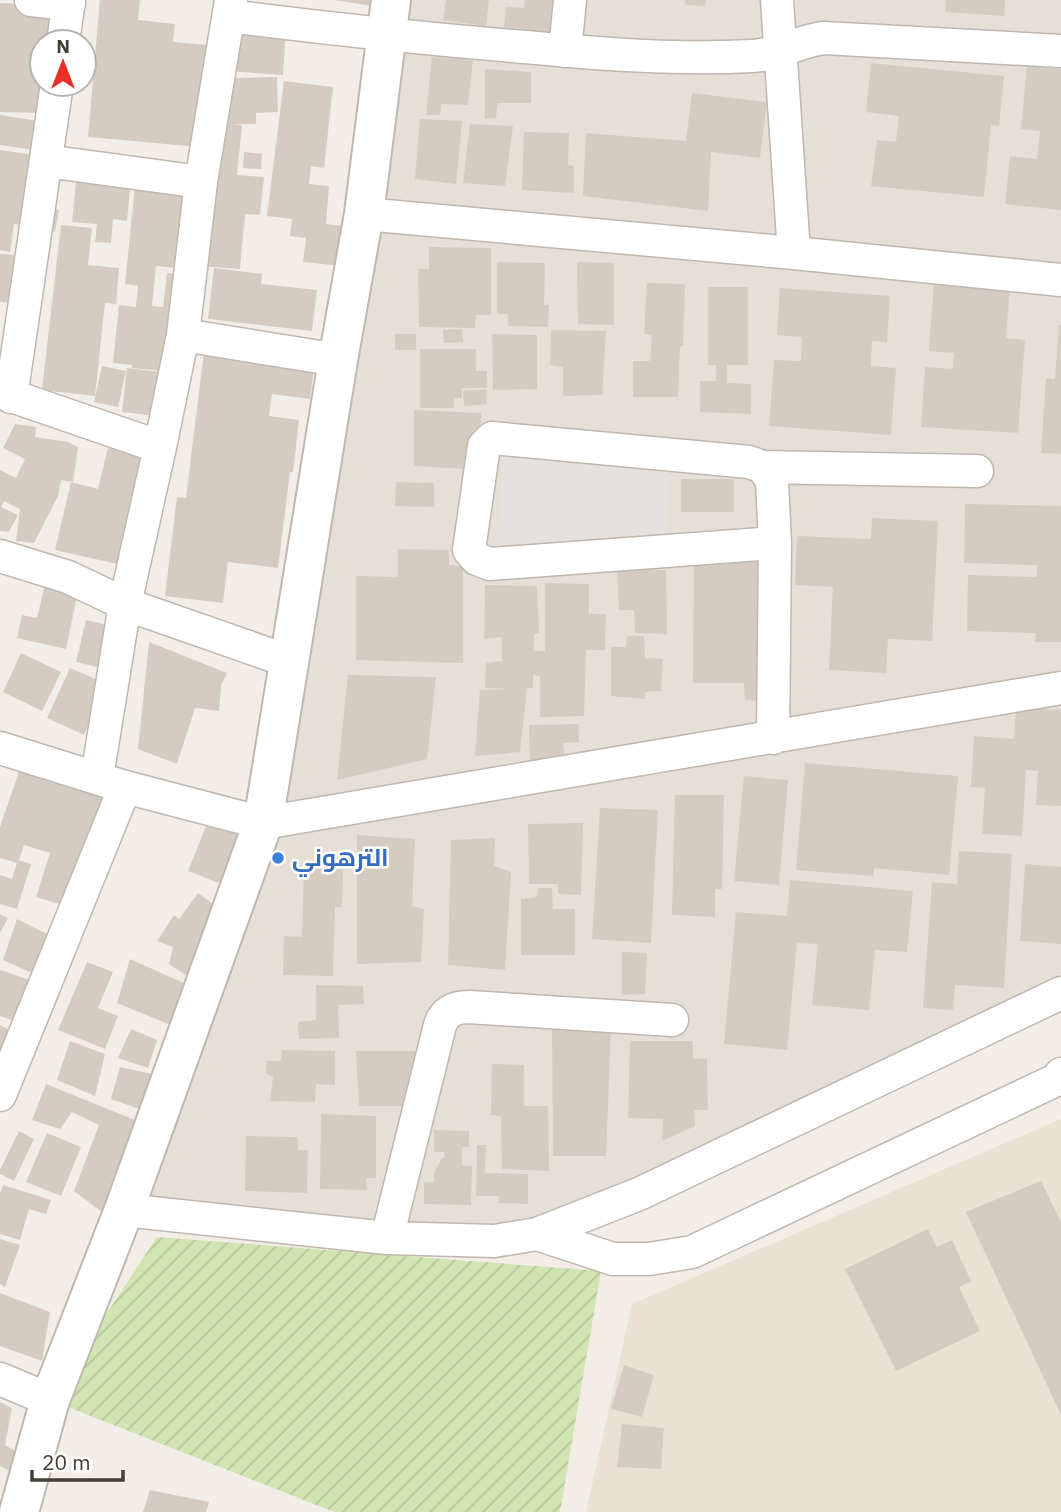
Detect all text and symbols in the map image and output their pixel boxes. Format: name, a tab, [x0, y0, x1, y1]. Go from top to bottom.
north arrow	[28, 28, 98, 98]
text: N	[56, 34, 70, 58]
place label: الترهوني	[292, 841, 389, 877]
marker: الترهوني	[270, 850, 286, 866]
scale bar	[32, 1438, 122, 1482]
text: 20 m	[42, 1448, 91, 1476]

